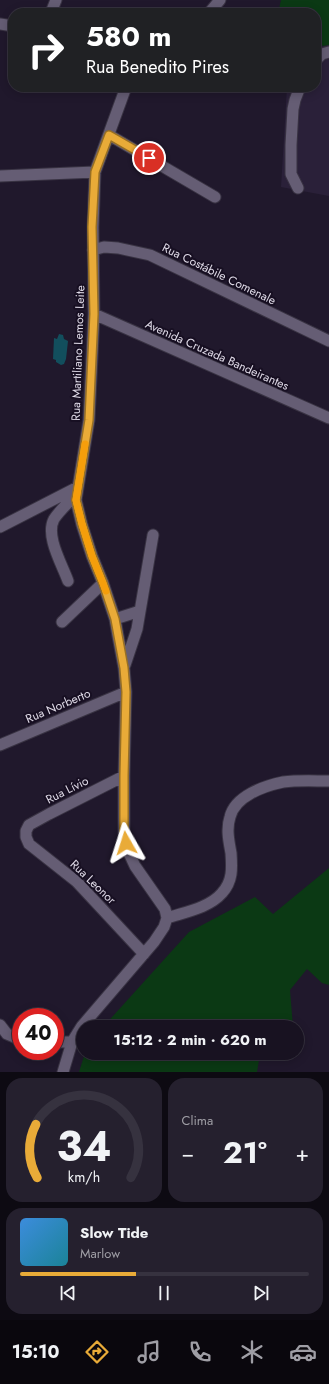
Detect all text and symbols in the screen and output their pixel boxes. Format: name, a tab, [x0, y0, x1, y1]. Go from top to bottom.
text: 580 m	[86, 16, 172, 57]
icon: right	[20, 24, 72, 76]
text: Rua Benedito Pires	[86, 54, 229, 80]
pin	[132, 141, 166, 175]
icon: arrive	[138, 147, 160, 169]
street label: Rua Costábile Comenale	[159, 239, 279, 309]
street label: Rua Martiliano Lemos Leite	[67, 285, 89, 421]
street label: Avenida Cruzada Bandeirantes	[142, 315, 292, 395]
street label: Rua Norberto	[23, 684, 94, 728]
street label: Rua Lívio	[42, 771, 92, 808]
position arrow	[105, 822, 147, 864]
street label: Rua Leonor	[66, 856, 121, 909]
speed limit sign: 40	[12, 1008, 64, 1060]
text: 15:12 · 2 min · 620 m	[113, 1029, 267, 1051]
text: Clima	[182, 1111, 213, 1130]
text: 34	[56, 1116, 111, 1177]
text: 21°	[223, 1131, 267, 1174]
text: −	[182, 1137, 194, 1169]
text: +	[295, 1137, 309, 1169]
text: km/h	[68, 1167, 100, 1187]
text: Slow Tide	[80, 1222, 148, 1244]
text: Marlow	[80, 1244, 120, 1263]
icon: previous	[57, 1282, 79, 1304]
icon: pause	[153, 1282, 175, 1304]
icon: next	[250, 1282, 272, 1304]
icon: directions	[83, 1338, 111, 1366]
icon: music	[135, 1338, 163, 1366]
icon: phone	[186, 1338, 214, 1366]
icon: climate	[238, 1338, 266, 1366]
icon: car	[289, 1338, 317, 1366]
text: 15:10	[12, 1339, 59, 1365]

